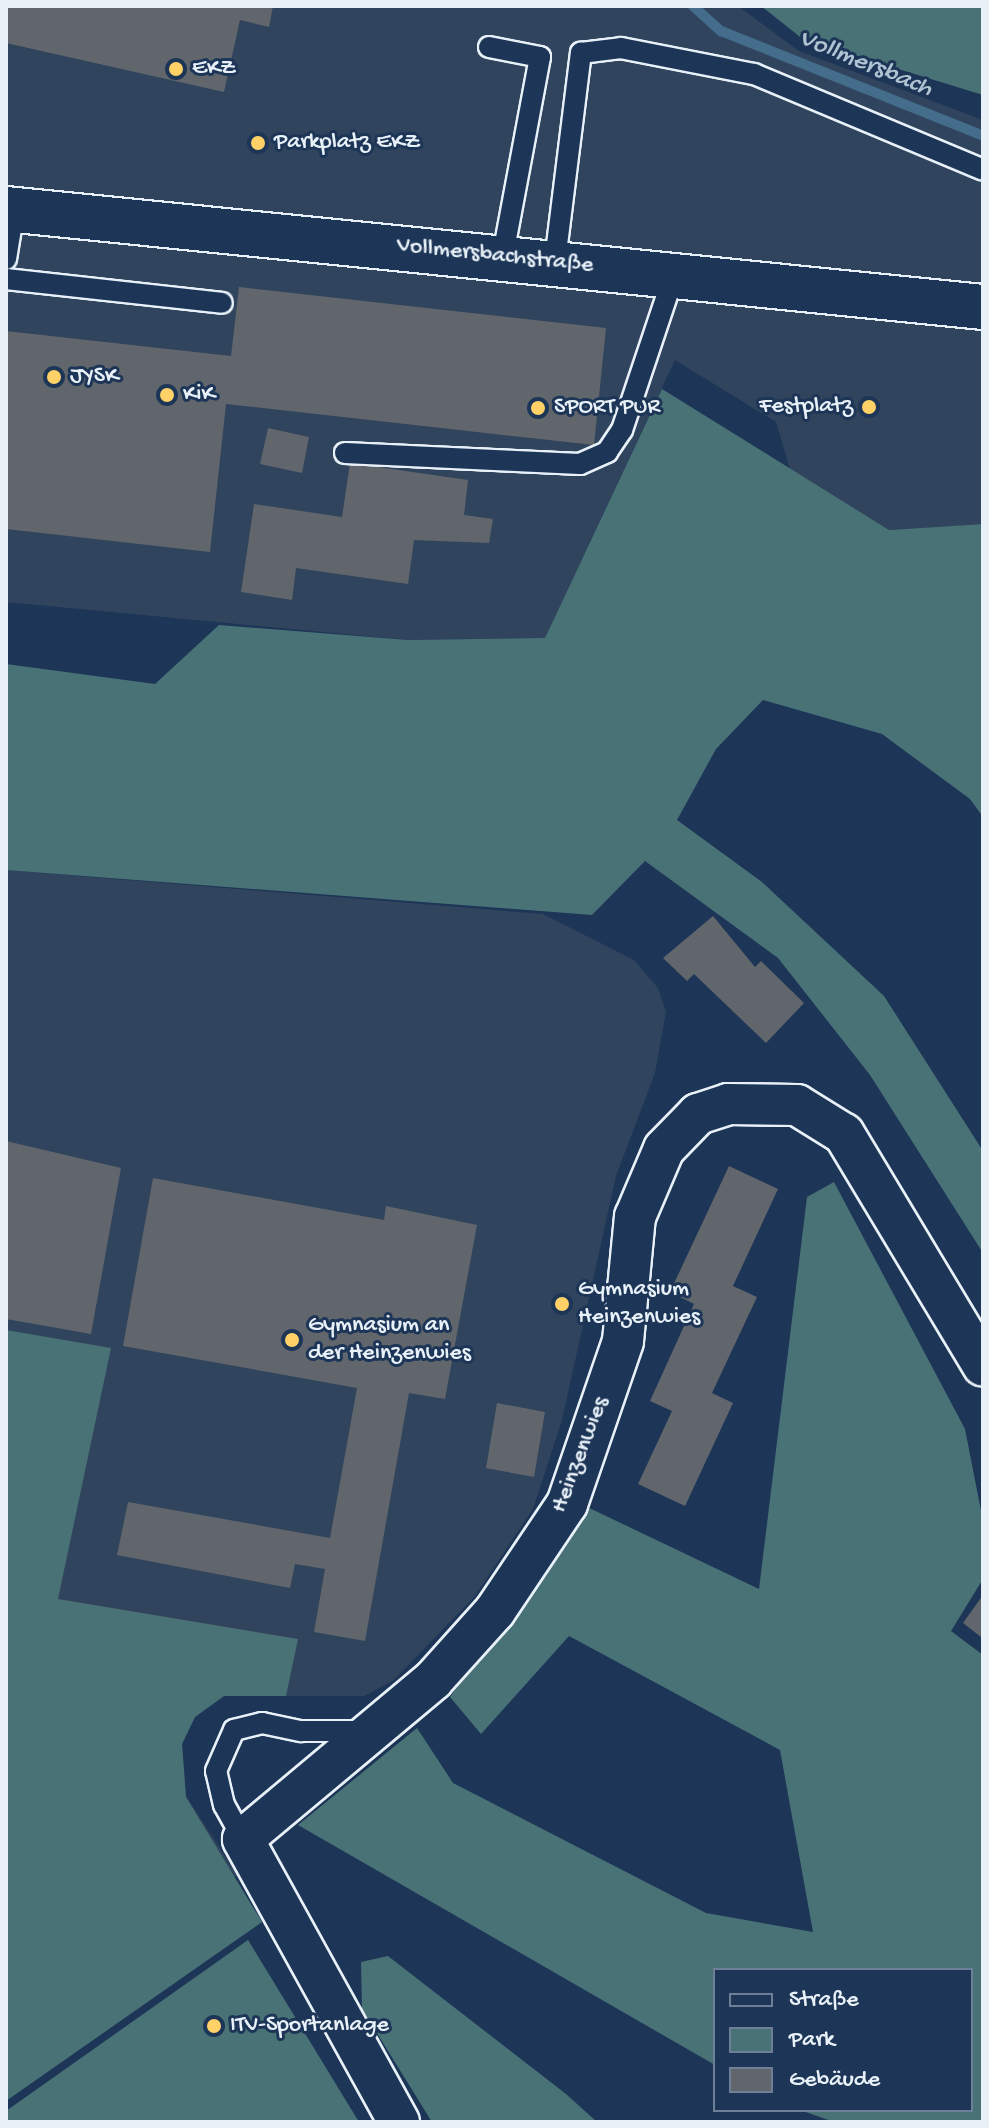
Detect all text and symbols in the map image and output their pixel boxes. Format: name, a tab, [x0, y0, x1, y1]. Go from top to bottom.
water label: Vollmersbach	[794, 24, 936, 106]
place label: EKZ	[192, 55, 236, 83]
marker: EKZ	[167, 60, 185, 78]
place label: Parkplatz EKZ	[274, 129, 420, 157]
marker: Parkplatz EKZ	[249, 134, 267, 152]
street label: Vollmersbachstraße	[395, 231, 595, 281]
place label: JYSK	[70, 363, 118, 391]
marker: JYSK	[45, 368, 63, 386]
place label: KiK	[183, 381, 215, 409]
marker: KiK	[158, 386, 176, 404]
place label: Festplatz	[759, 393, 853, 421]
place label: SPORT PUR	[554, 394, 660, 422]
marker: Festplatz	[860, 398, 878, 416]
marker: SPORT PUR	[529, 399, 547, 417]
place label: Gymnasium Heinzenwies	[578, 1276, 700, 1332]
marker: Gymnasium Heinzenwies	[553, 1295, 571, 1313]
place label: Gymnasium an der Heinzenwies	[308, 1312, 471, 1368]
marker: Gymnasium an der Heinzenwies	[283, 1331, 301, 1349]
street label: Heinzenwies	[546, 1393, 616, 1517]
legend	[713, 1968, 973, 2112]
text: Straße	[789, 1986, 859, 2015]
place label: ITV-Sportanlage	[230, 2012, 389, 2040]
marker: ITV-Sportanlage	[205, 2017, 223, 2035]
text: Park	[789, 2026, 835, 2055]
text: Gebäude	[789, 2066, 880, 2095]

